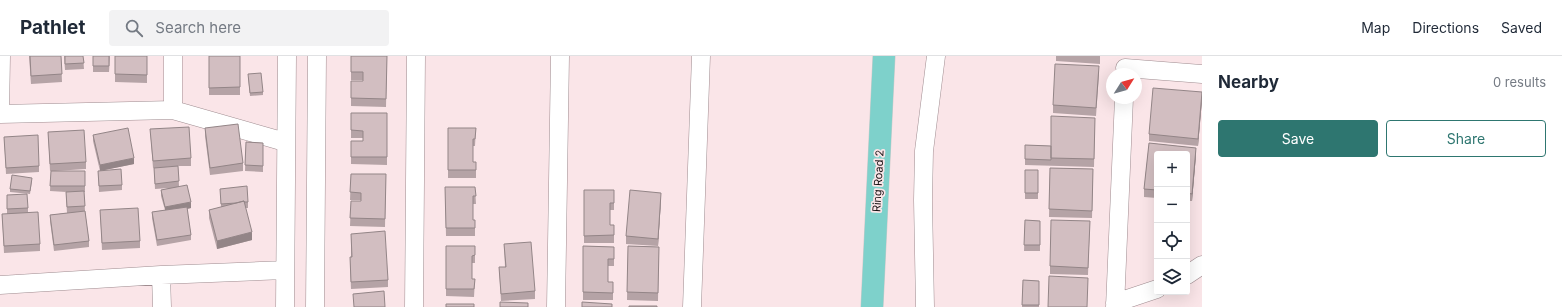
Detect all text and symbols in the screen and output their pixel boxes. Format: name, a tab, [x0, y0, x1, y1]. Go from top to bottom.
search box	[109, 10, 389, 46]
text: Pathlet	[20, 16, 85, 39]
icon: search	[123, 17, 145, 39]
text: Search here	[155, 18, 241, 37]
text: Map	[1361, 19, 1390, 36]
text: Directions	[1412, 19, 1479, 36]
text: Saved	[1501, 19, 1542, 36]
north arrow	[1106, 68, 1142, 104]
text: Nearby	[1218, 72, 1279, 92]
text: 0 results	[1493, 74, 1546, 90]
button: Save	[1218, 120, 1378, 157]
button: Share	[1386, 120, 1546, 157]
street label: Ring Road 2	[869, 149, 887, 213]
map controls	[1154, 151, 1190, 295]
button: +	[1154, 151, 1190, 187]
button: −	[1154, 187, 1190, 223]
button: locate	[1154, 223, 1190, 259]
button: layers	[1154, 259, 1190, 295]

